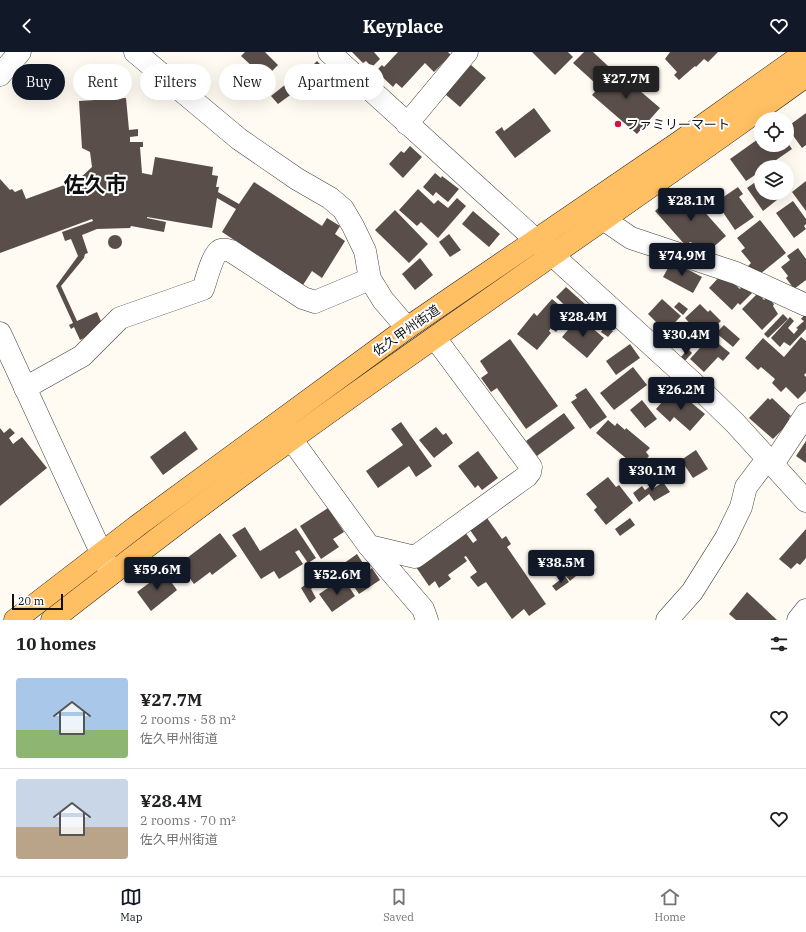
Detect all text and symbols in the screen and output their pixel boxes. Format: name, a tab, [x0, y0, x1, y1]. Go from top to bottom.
icon: back	[16, 15, 38, 37]
text: Keyplace	[363, 15, 443, 38]
icon: heart	[768, 15, 790, 37]
chip: Buy	[12, 64, 65, 100]
chip: Rent	[73, 64, 132, 100]
chip: Filters	[140, 64, 211, 100]
chip: New	[219, 64, 276, 100]
chip: Apartment	[284, 64, 384, 100]
pin: ¥27.7M	[593, 66, 659, 100]
text: ¥27.7M	[602, 70, 650, 87]
map controls	[754, 112, 794, 200]
button: locate	[754, 112, 794, 152]
place label: ファミリーマート	[626, 116, 730, 133]
marker: ファミリーマート	[613, 119, 623, 129]
button: layers	[754, 160, 794, 200]
district label: 佐久市	[64, 170, 127, 198]
pin: ¥28.1M	[658, 188, 724, 222]
text: ¥28.1M	[667, 192, 715, 209]
pin: ¥74.9M	[649, 243, 715, 277]
text: ¥74.9M	[658, 247, 706, 264]
street label: 佐久甲州街道	[369, 301, 443, 360]
pin: ¥28.4M	[550, 304, 616, 338]
text: ¥28.4M	[559, 308, 607, 325]
pin: ¥30.4M	[653, 322, 719, 356]
text: ¥30.4M	[662, 326, 710, 343]
pin: ¥26.2M	[648, 377, 714, 411]
text: ¥26.2M	[657, 381, 705, 398]
pin: ¥30.1M	[619, 458, 685, 492]
text: ¥30.1M	[628, 462, 676, 479]
pin: ¥38.5M	[528, 550, 594, 584]
text: ¥38.5M	[537, 554, 585, 571]
pin: ¥59.6M	[124, 557, 190, 591]
text: ¥59.6M	[133, 561, 181, 578]
pin: ¥52.6M	[304, 562, 370, 596]
text: ¥52.6M	[313, 566, 361, 583]
scale bar	[12, 592, 63, 611]
text: 20 m	[18, 594, 44, 608]
text: 10 homes	[16, 633, 96, 655]
icon: filters	[768, 633, 790, 655]
text: ¥27.7M	[140, 689, 202, 711]
icon: home	[48, 694, 96, 742]
icon: heart	[768, 707, 790, 729]
text: 2 rooms · 58 m²	[140, 711, 236, 728]
text: 佐久甲州街道	[140, 730, 218, 747]
text: ¥28.4M	[140, 790, 202, 812]
icon: home	[48, 795, 96, 843]
icon: heart	[768, 808, 790, 830]
text: 2 rooms · 70 m²	[140, 812, 236, 829]
text: 佐久甲州街道	[140, 831, 218, 848]
tab: Map	[120, 886, 143, 924]
tab: Saved	[383, 886, 414, 924]
tab: Home	[654, 886, 686, 924]

